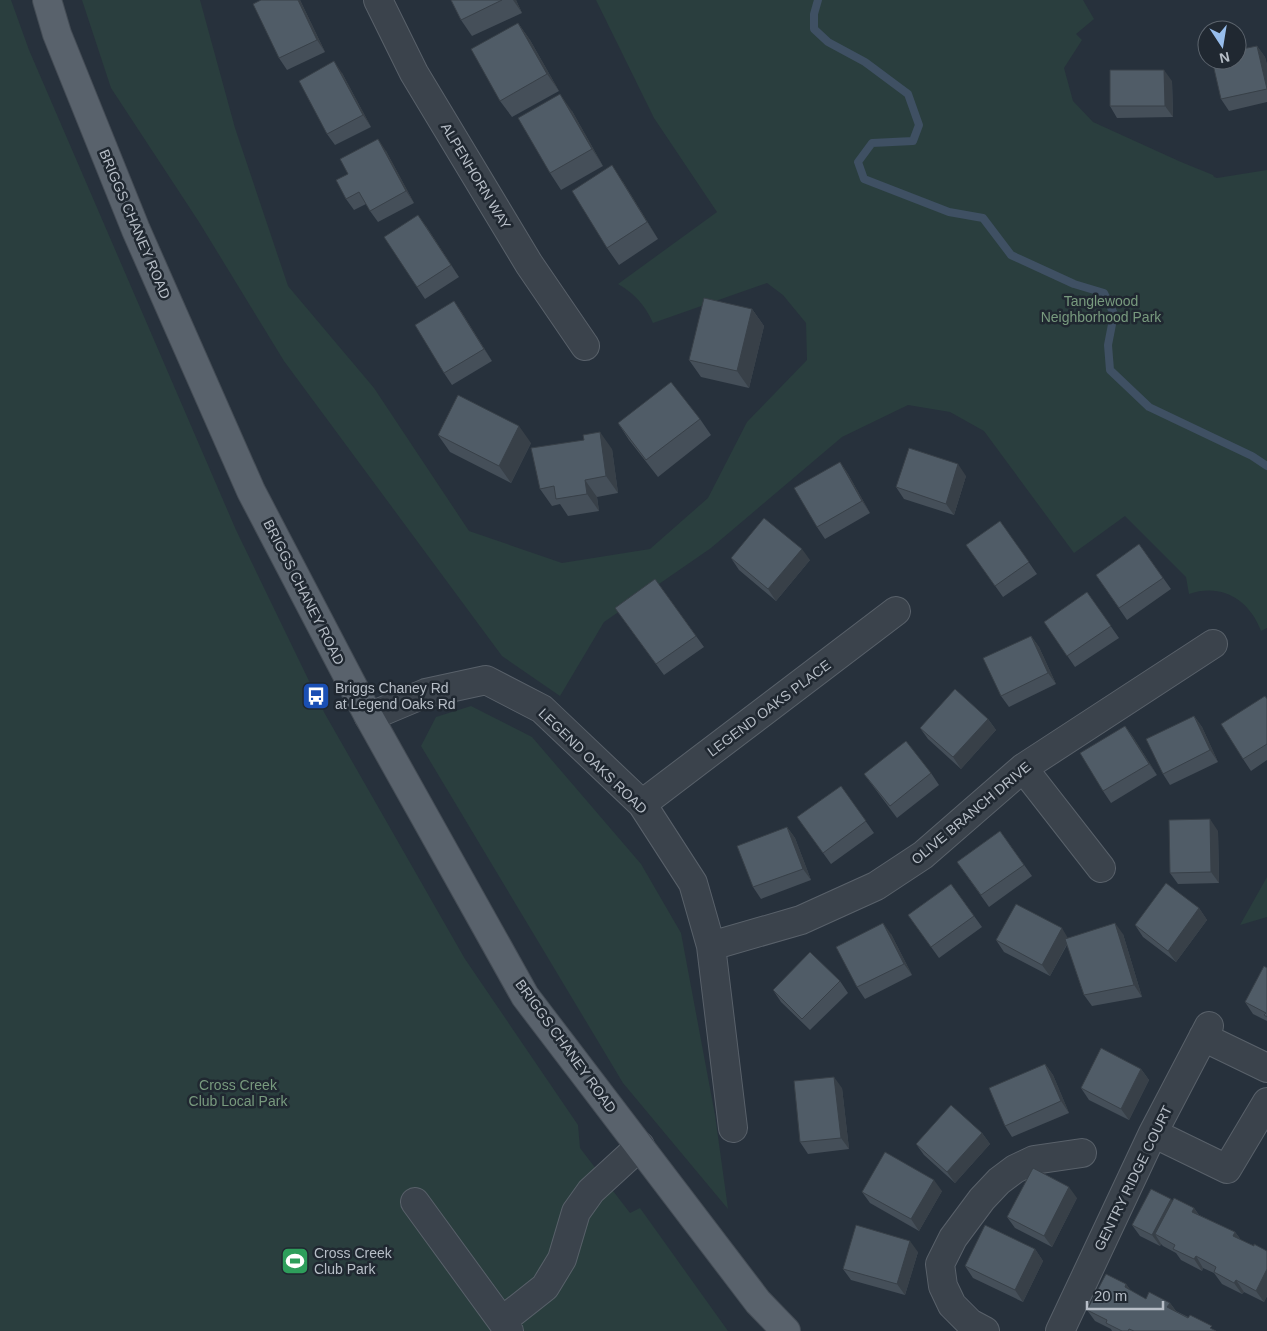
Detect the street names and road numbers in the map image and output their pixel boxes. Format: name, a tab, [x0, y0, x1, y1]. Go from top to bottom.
street label: ALPENHORN WAY	[438, 120, 514, 233]
street label: BRIGGS CHANEY ROAD	[96, 147, 174, 301]
street label: BRIGGS CHANEY ROAD	[260, 517, 348, 667]
street label: LEGEND OAKS PLACE	[704, 656, 834, 760]
street label: LEGEND OAKS ROAD	[535, 705, 651, 817]
street label: OLIVE BRANCH DRIVE	[908, 758, 1034, 868]
street label: BRIGGS CHANEY ROAD	[512, 976, 620, 1116]
street label: GENTRY RIDGE COURT	[1091, 1102, 1175, 1253]

